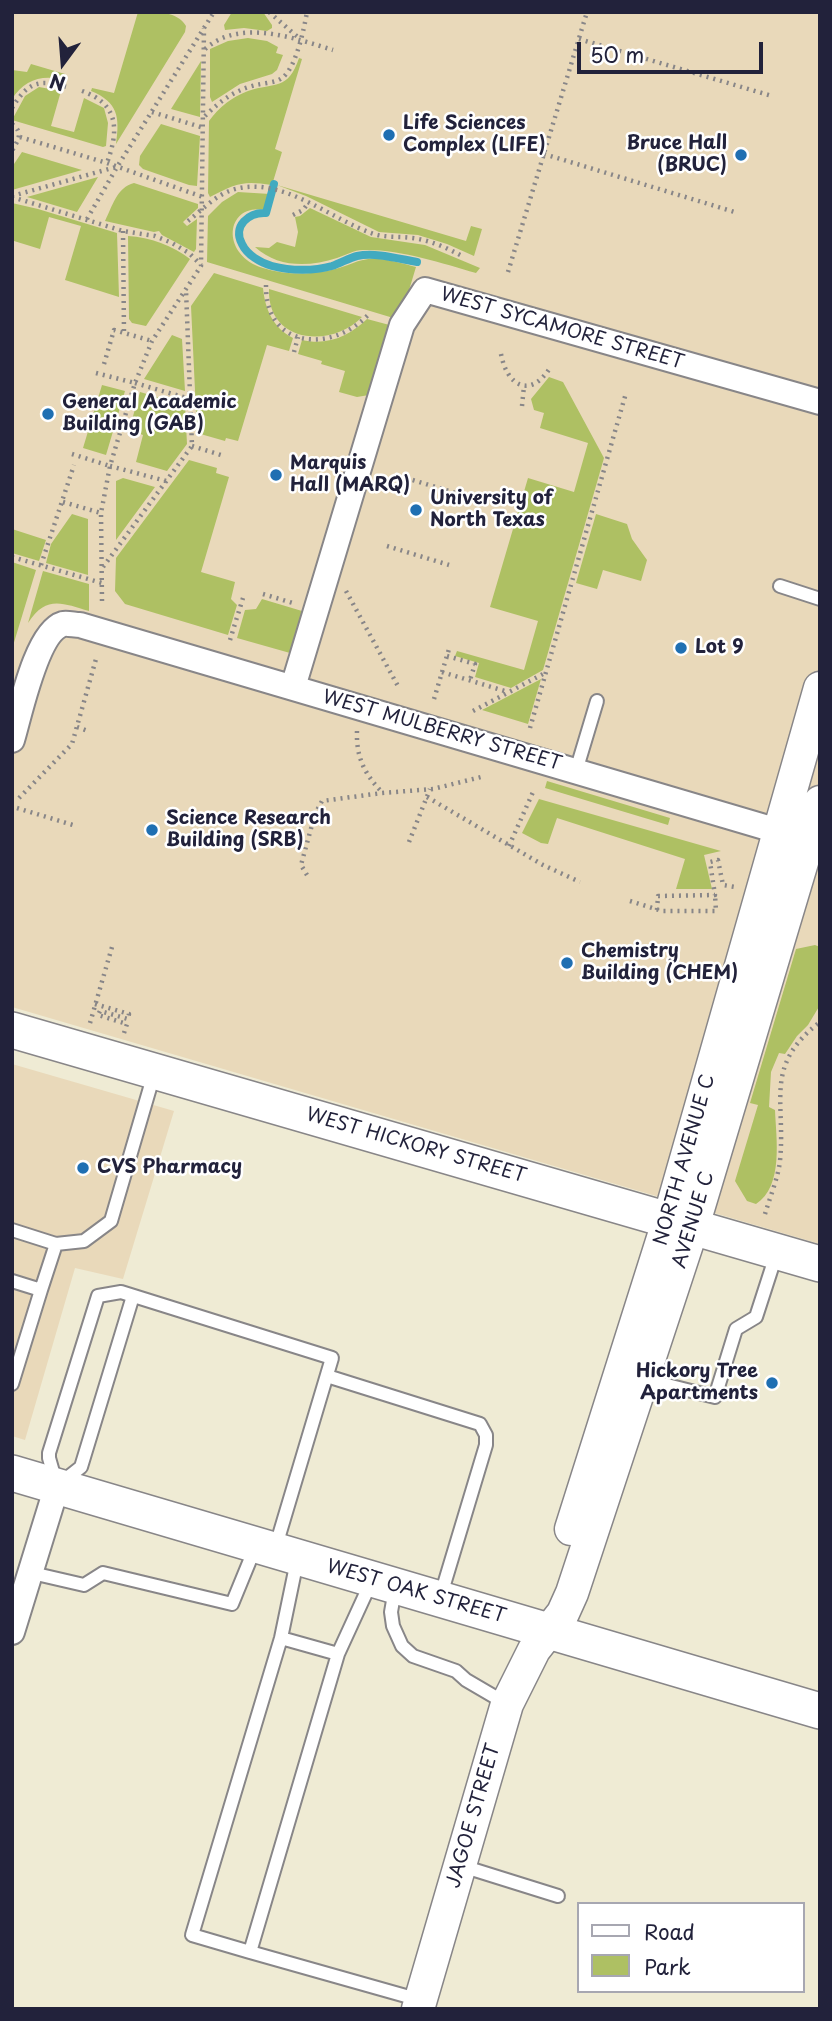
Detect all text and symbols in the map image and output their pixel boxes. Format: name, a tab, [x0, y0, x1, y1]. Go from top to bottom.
north arrow	[28, 28, 98, 98]
scale bar	[580, 28, 766, 72]
text: 50 m	[590, 38, 644, 70]
text: N	[46, 68, 68, 99]
place label: Life Sciences Complex (LIFE)	[403, 113, 546, 157]
marker: Life Sciences Complex (LIFE)	[381, 127, 397, 143]
place label: Bruce Hall (BRUC)	[626, 133, 727, 177]
marker: Bruce Hall (BRUC)	[733, 147, 749, 163]
street label: WEST SYCAMORE STREET	[438, 283, 686, 375]
place label: General Academic Building (GAB)	[62, 392, 237, 436]
marker: General Academic Building (GAB)	[40, 406, 56, 422]
place label: Marquis Hall (MARQ)	[290, 453, 410, 497]
marker: Marquis Hall (MARQ)	[268, 467, 284, 483]
place label: University of North Texas	[430, 488, 553, 532]
marker: University of North Texas	[408, 502, 424, 518]
place label: Lot 9	[695, 637, 744, 659]
marker: Lot 9	[673, 640, 689, 656]
street label: WEST MULBERRY STREET	[320, 686, 564, 776]
place label: Science Research Building (SRB)	[166, 808, 331, 852]
marker: Science Research Building (SRB)	[144, 822, 160, 838]
place label: Chemistry Building (CHEM)	[581, 941, 738, 985]
marker: Chemistry Building (CHEM)	[559, 955, 575, 971]
street label: NORTH AVENUE C	[650, 1072, 720, 1248]
street label: WEST HICKORY STREET	[303, 1104, 529, 1188]
place label: CVS Pharmacy	[97, 1157, 242, 1179]
marker: CVS Pharmacy	[75, 1160, 91, 1176]
street label: AVENUE C	[668, 1169, 720, 1271]
place label: Hickory Tree Apartments	[636, 1361, 758, 1405]
marker: Hickory Tree Apartments	[764, 1375, 780, 1391]
street label: WEST OAK STREET	[324, 1555, 508, 1629]
street label: JAGOE STREET	[443, 1741, 505, 1891]
legend	[576, 1902, 804, 1993]
text: Road	[644, 1915, 695, 1947]
text: Park	[644, 1950, 691, 1982]

